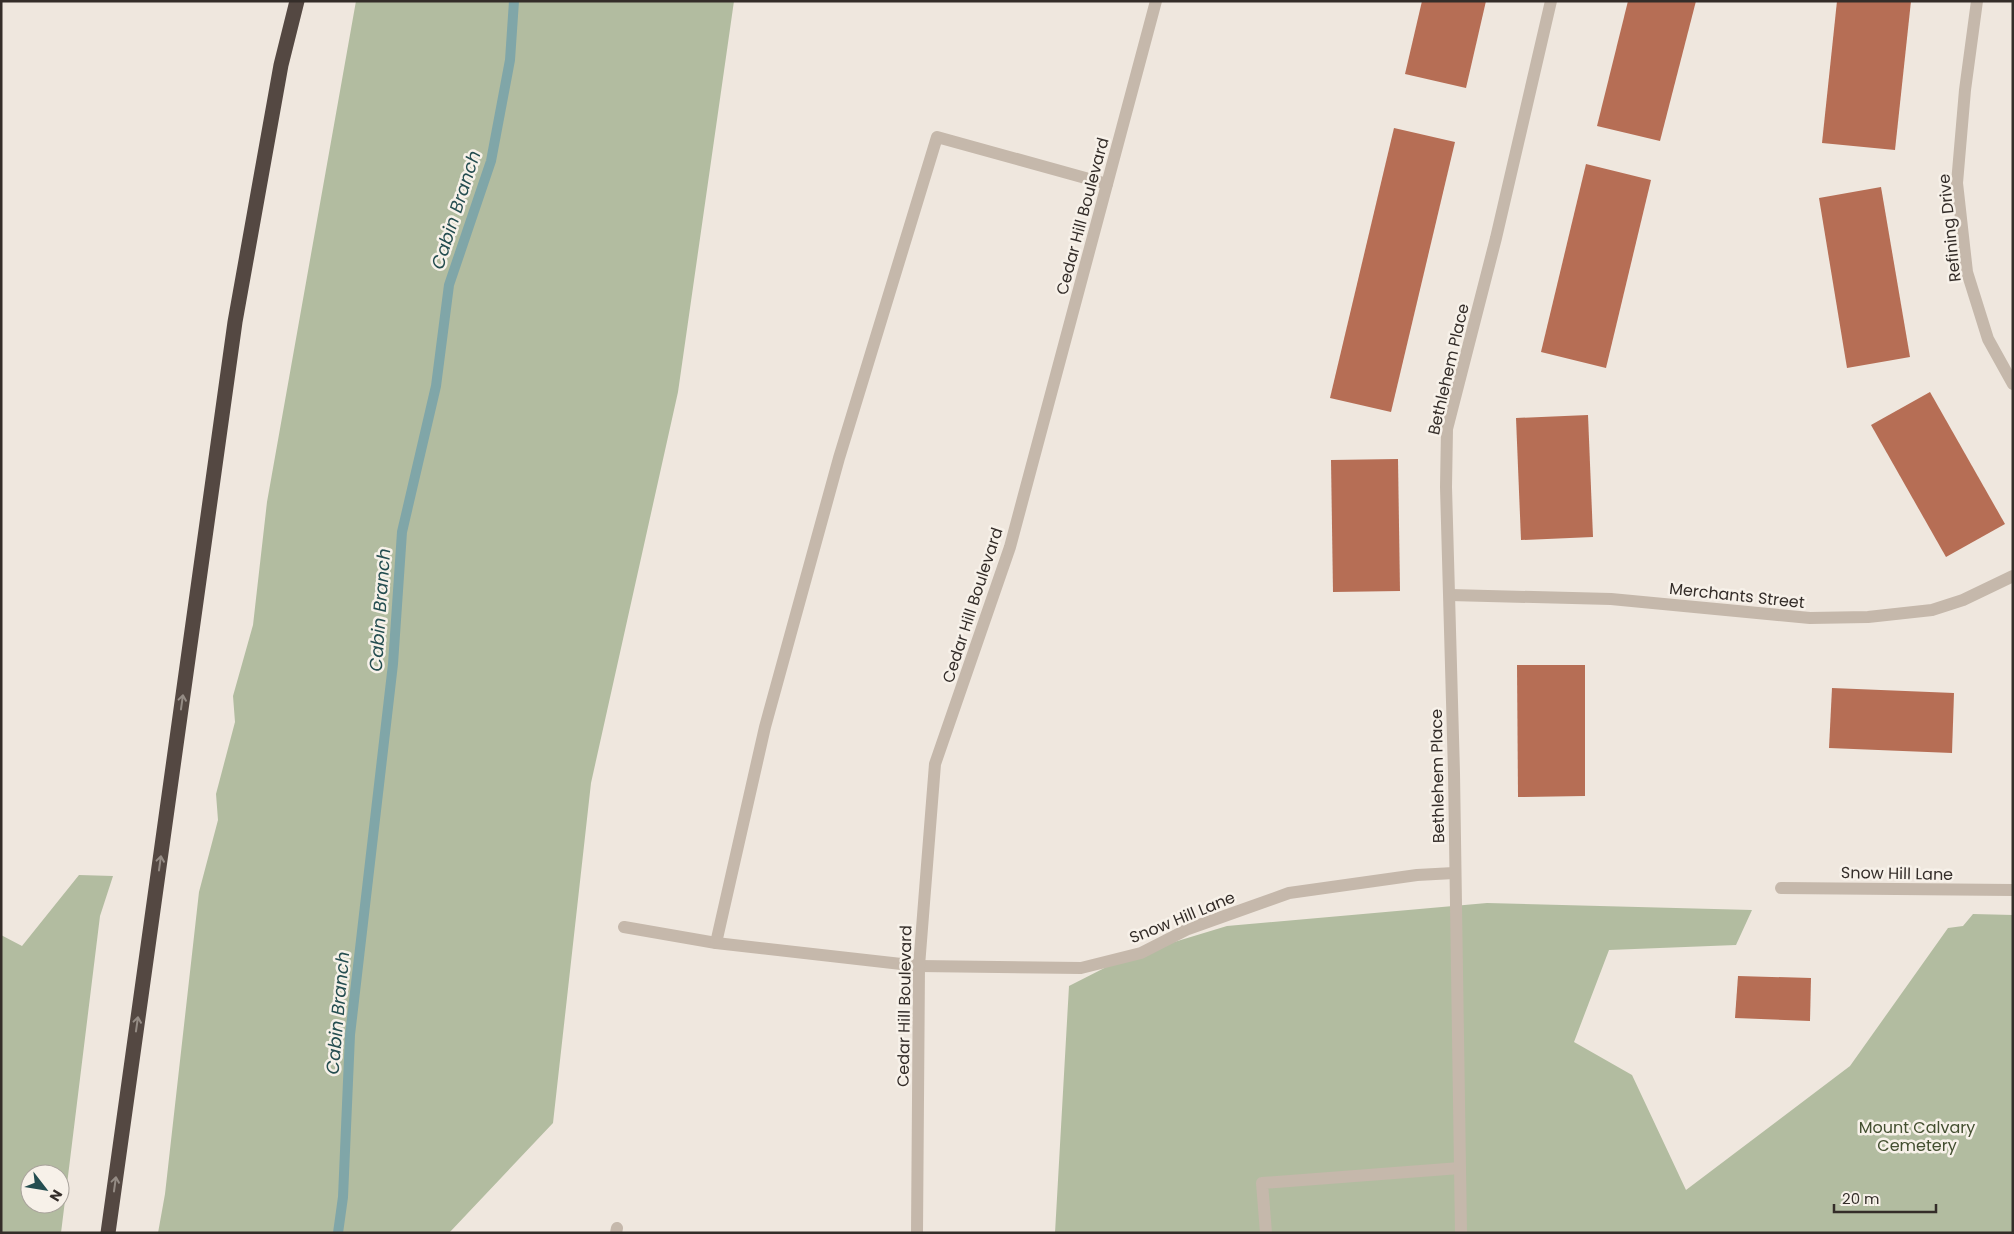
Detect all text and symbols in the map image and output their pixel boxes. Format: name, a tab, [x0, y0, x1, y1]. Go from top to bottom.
street label: Cedar Hill Boulevard	[1050, 135, 1115, 297]
water label: Cabin Branch	[425, 147, 486, 272]
street label: Refining Drive	[1932, 173, 1967, 283]
street label: Bethlehem Place	[1422, 301, 1475, 437]
street label: Cedar Hill Boulevard	[937, 525, 1008, 686]
water label: Cabin Branch	[363, 548, 396, 672]
street label: Merchants Street	[1668, 577, 1806, 614]
one-way arrow	[177, 694, 187, 710]
street label: Bethlehem Place	[1425, 709, 1450, 843]
one-way arrow	[155, 855, 165, 871]
street label: Snow Hill Lane	[1841, 861, 1953, 886]
street label: Snow Hill Lane	[1126, 886, 1239, 949]
street label: Cedar Hill Boulevard	[892, 925, 917, 1087]
water label: Cabin Branch	[320, 950, 355, 1076]
one-way arrow	[132, 1016, 142, 1032]
park label: Mount Calvary Cemetery	[1859, 1116, 1975, 1157]
north arrow	[20, 1164, 70, 1214]
one-way arrow	[110, 1177, 120, 1193]
scale bar	[1834, 1182, 1936, 1214]
text: N	[45, 1186, 67, 1205]
text: 20 m	[1842, 1188, 1880, 1209]

